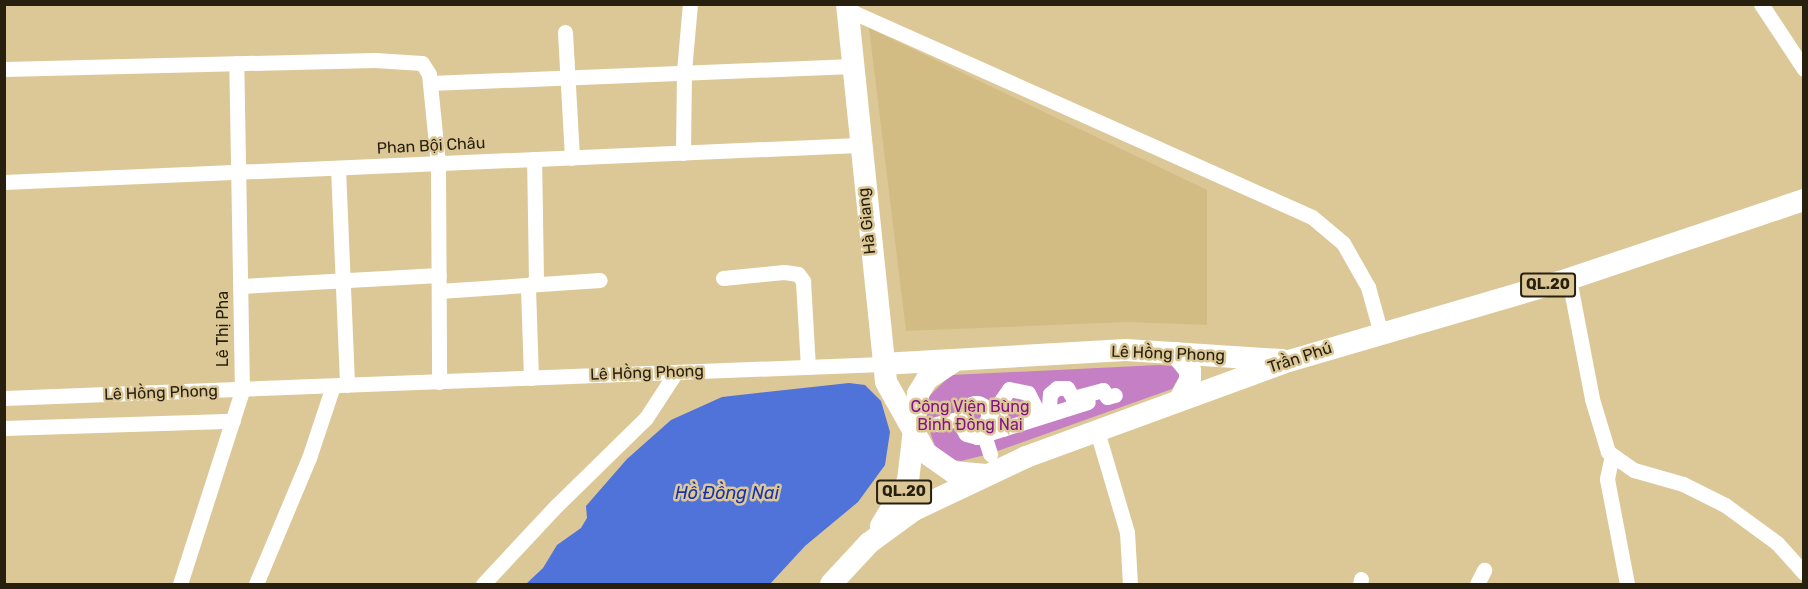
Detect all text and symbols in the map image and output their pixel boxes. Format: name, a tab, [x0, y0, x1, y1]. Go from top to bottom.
street label: Phan Bội Châu	[376, 134, 486, 158]
street label: Hà Giang	[854, 187, 880, 255]
road number: QL.20	[1520, 273, 1576, 297]
street label: Lê Thị Pha	[213, 291, 233, 367]
street label: Trần Phú	[1266, 339, 1334, 377]
street label: Lê Hồng Phong	[1111, 342, 1225, 366]
street label: Lê Hồng Phong	[590, 361, 704, 385]
street label: Lê Hồng Phong	[104, 381, 218, 405]
park label: Công Viên Bùng Binh Đồng Nai	[910, 397, 1030, 435]
road number: QL.20	[876, 480, 932, 504]
water label: Hồ Đồng Nai	[675, 482, 779, 504]

